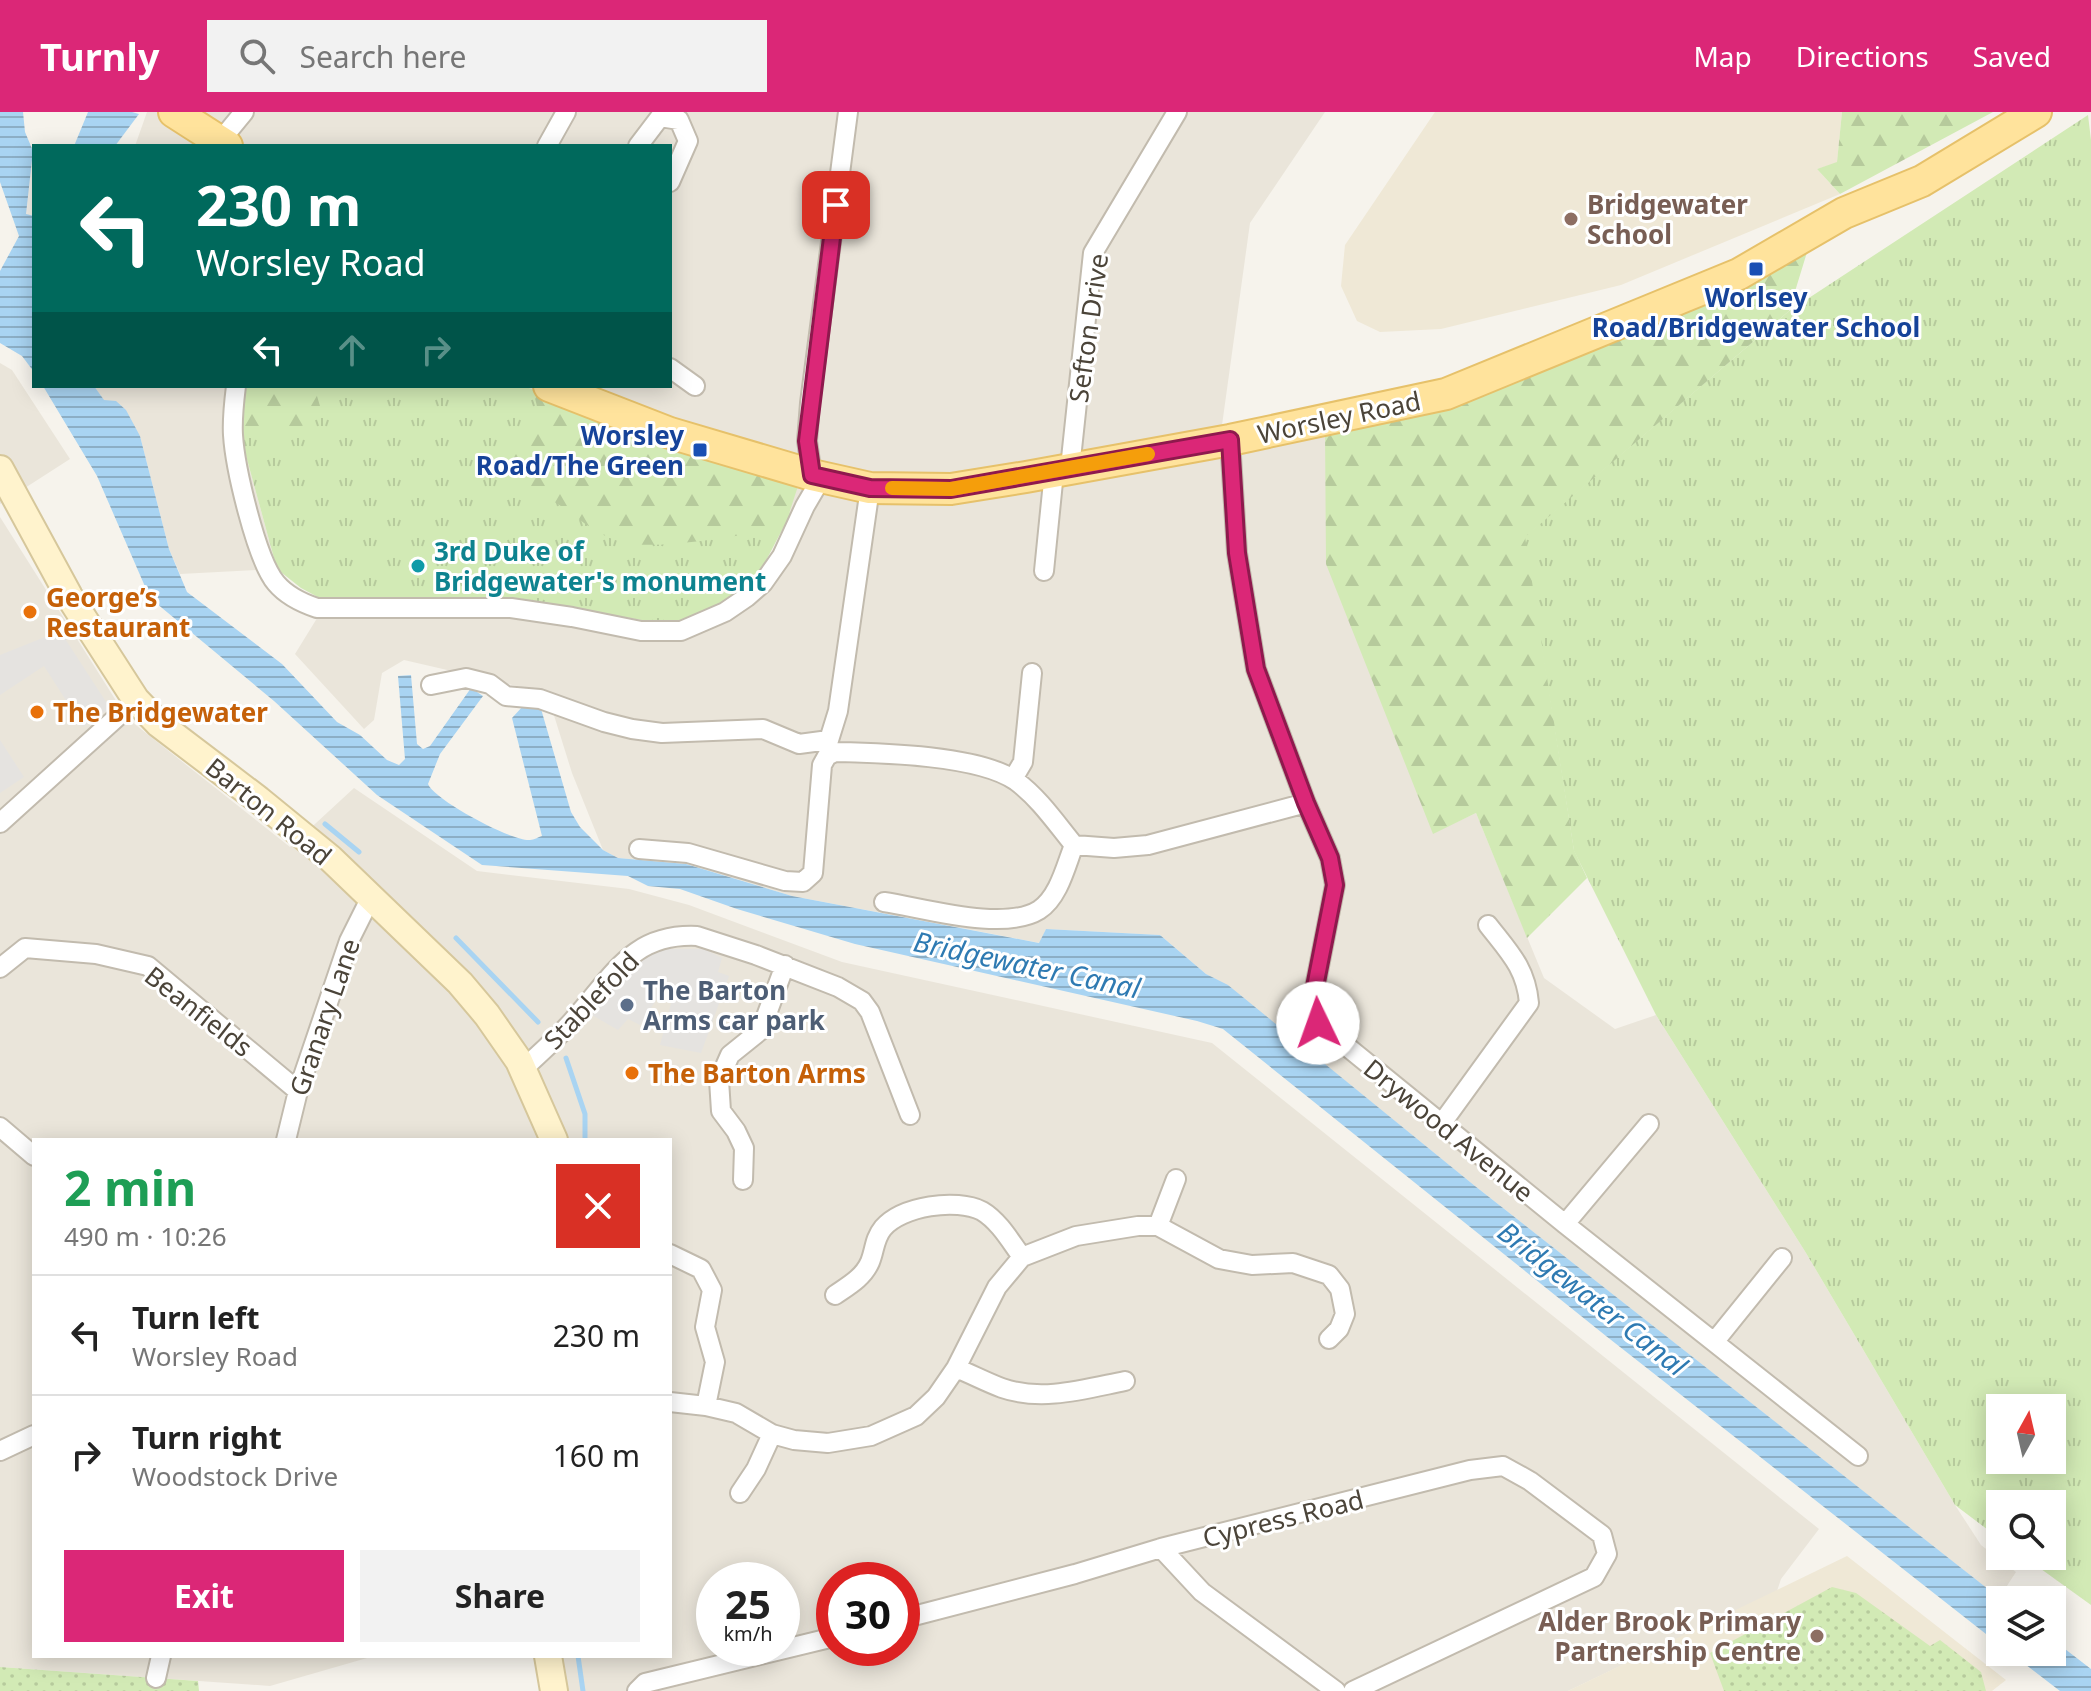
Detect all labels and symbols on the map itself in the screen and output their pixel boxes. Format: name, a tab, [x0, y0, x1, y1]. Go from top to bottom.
pin	[802, 171, 870, 239]
place label: Bridgewater School	[1587, 186, 1748, 252]
marker: Bridgewater School	[1562, 210, 1580, 228]
street label: Sefton Drive	[1060, 251, 1116, 405]
marker: Worlsey Road/Bridgewater School	[1747, 260, 1765, 278]
place label: Worlsey Road/Bridgewater School	[1592, 279, 1920, 345]
street label: Worsley Road	[1254, 382, 1424, 452]
place label: Worsley Road/The Green	[476, 417, 684, 483]
marker: Worsley Road/The Green	[691, 441, 709, 459]
place label: 3rd Duke of Bridgewater's monument	[434, 533, 766, 599]
marker: 3rd Duke of Bridgewater's monument	[409, 557, 427, 575]
place label: George’s Restaurant	[46, 579, 190, 645]
marker: George’s Restaurant	[21, 603, 39, 621]
place label: The Bridgewater	[53, 694, 268, 730]
marker: The Bridgewater	[28, 703, 46, 721]
street label: Barton Road	[198, 749, 340, 873]
water label: Bridgewater Canal	[910, 921, 1144, 1007]
street label: Granary Lane	[280, 934, 368, 1100]
street label: Stablefold	[535, 943, 647, 1057]
street label: Beanfields	[138, 958, 260, 1064]
place label: The Barton Arms car park	[643, 972, 826, 1038]
position arrow	[1276, 981, 1360, 1065]
marker: The Barton Arms car park	[618, 996, 636, 1014]
street label: Drywood Avenue	[1356, 1050, 1542, 1210]
place label: The Barton Arms	[648, 1055, 866, 1091]
marker: The Barton Arms	[623, 1064, 641, 1082]
water label: Bridgewater Canal	[1490, 1212, 1696, 1384]
north arrow	[1986, 1394, 2066, 1474]
street label: Cypress Road	[1199, 1481, 1367, 1555]
speed limit sign: 30	[816, 1562, 920, 1666]
place label: Alder Brook Primary Partnership Centre	[1538, 1603, 1801, 1669]
marker: Alder Brook Primary Partnership Centre	[1808, 1627, 1826, 1645]

